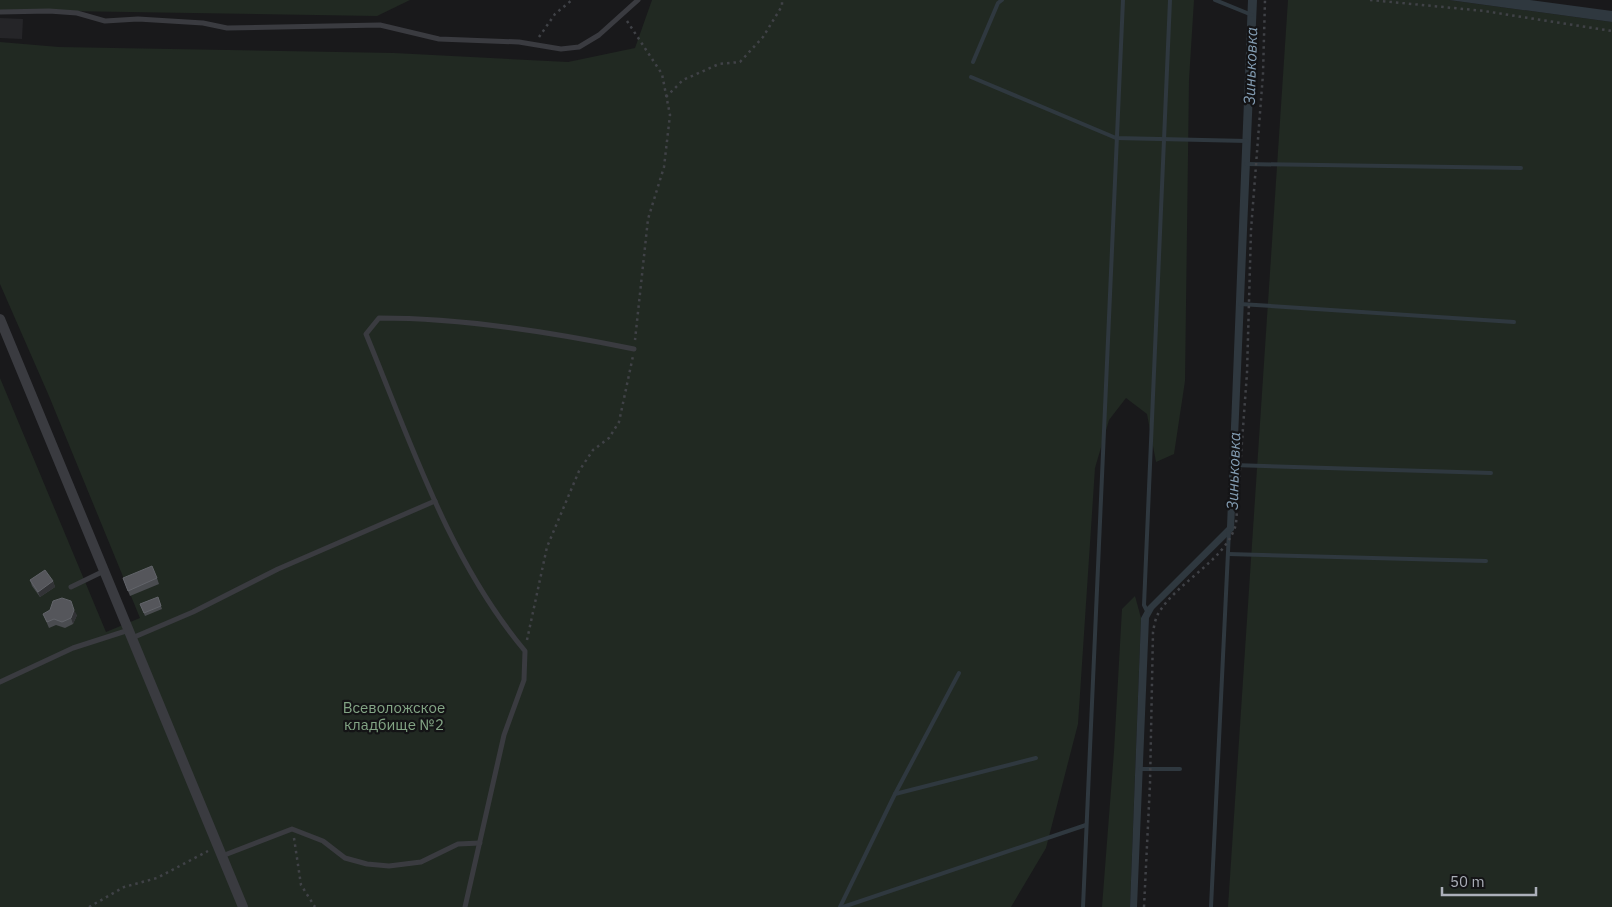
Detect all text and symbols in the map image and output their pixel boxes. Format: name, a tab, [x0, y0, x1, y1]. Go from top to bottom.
water label: Зиньковка	[1239, 27, 1261, 105]
water label: Зиньковка	[1222, 432, 1244, 510]
park label: Всеволожское кладбище №2	[343, 698, 445, 734]
scale bar	[1442, 864, 1536, 896]
text: 50 m	[1450, 872, 1485, 891]

